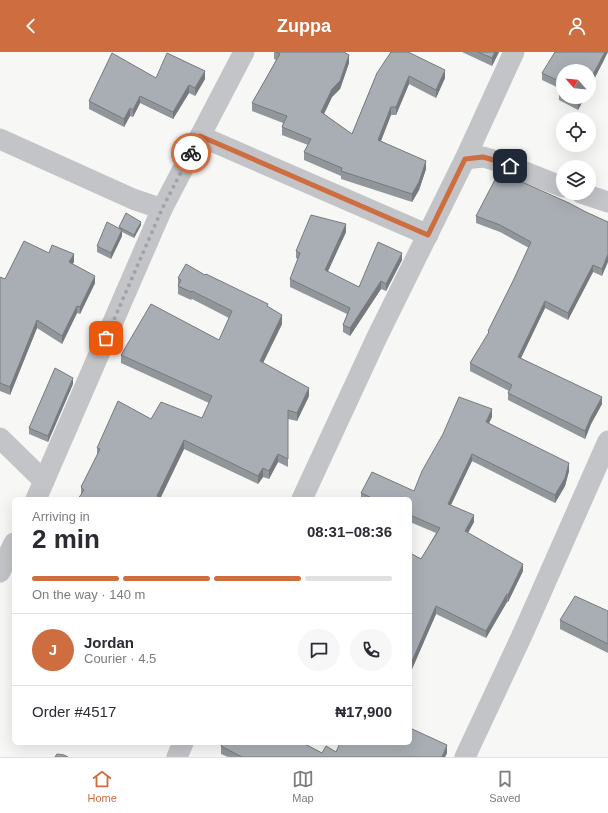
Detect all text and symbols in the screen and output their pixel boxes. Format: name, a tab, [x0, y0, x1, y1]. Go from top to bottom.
icon: back	[20, 15, 42, 37]
icon: person	[566, 15, 588, 37]
text: Zuppa	[277, 16, 331, 36]
north arrow	[556, 64, 596, 104]
map controls	[556, 64, 596, 200]
button: locate	[556, 112, 596, 152]
courier	[171, 133, 211, 173]
icon: bike	[180, 142, 202, 164]
pin	[493, 149, 527, 183]
icon: home	[499, 155, 521, 177]
button: layers	[556, 160, 596, 200]
pin	[89, 321, 123, 355]
icon: bag	[95, 327, 117, 349]
text: Arriving in	[32, 509, 90, 524]
text: 08:31–08:36	[307, 523, 392, 540]
text: 2 min	[32, 524, 100, 554]
text: On the way · 140 m	[32, 587, 145, 602]
button: chat	[298, 629, 340, 671]
button: phone	[350, 629, 392, 671]
text: Jordan	[84, 634, 134, 651]
text: J	[49, 641, 57, 658]
text: Courier · 4.5	[84, 651, 156, 666]
text: Order #4517	[32, 703, 116, 720]
text: ₦17,900	[335, 703, 392, 720]
tab: Home	[88, 768, 117, 804]
tab: Map	[292, 768, 314, 804]
tab: Saved	[489, 768, 520, 804]

